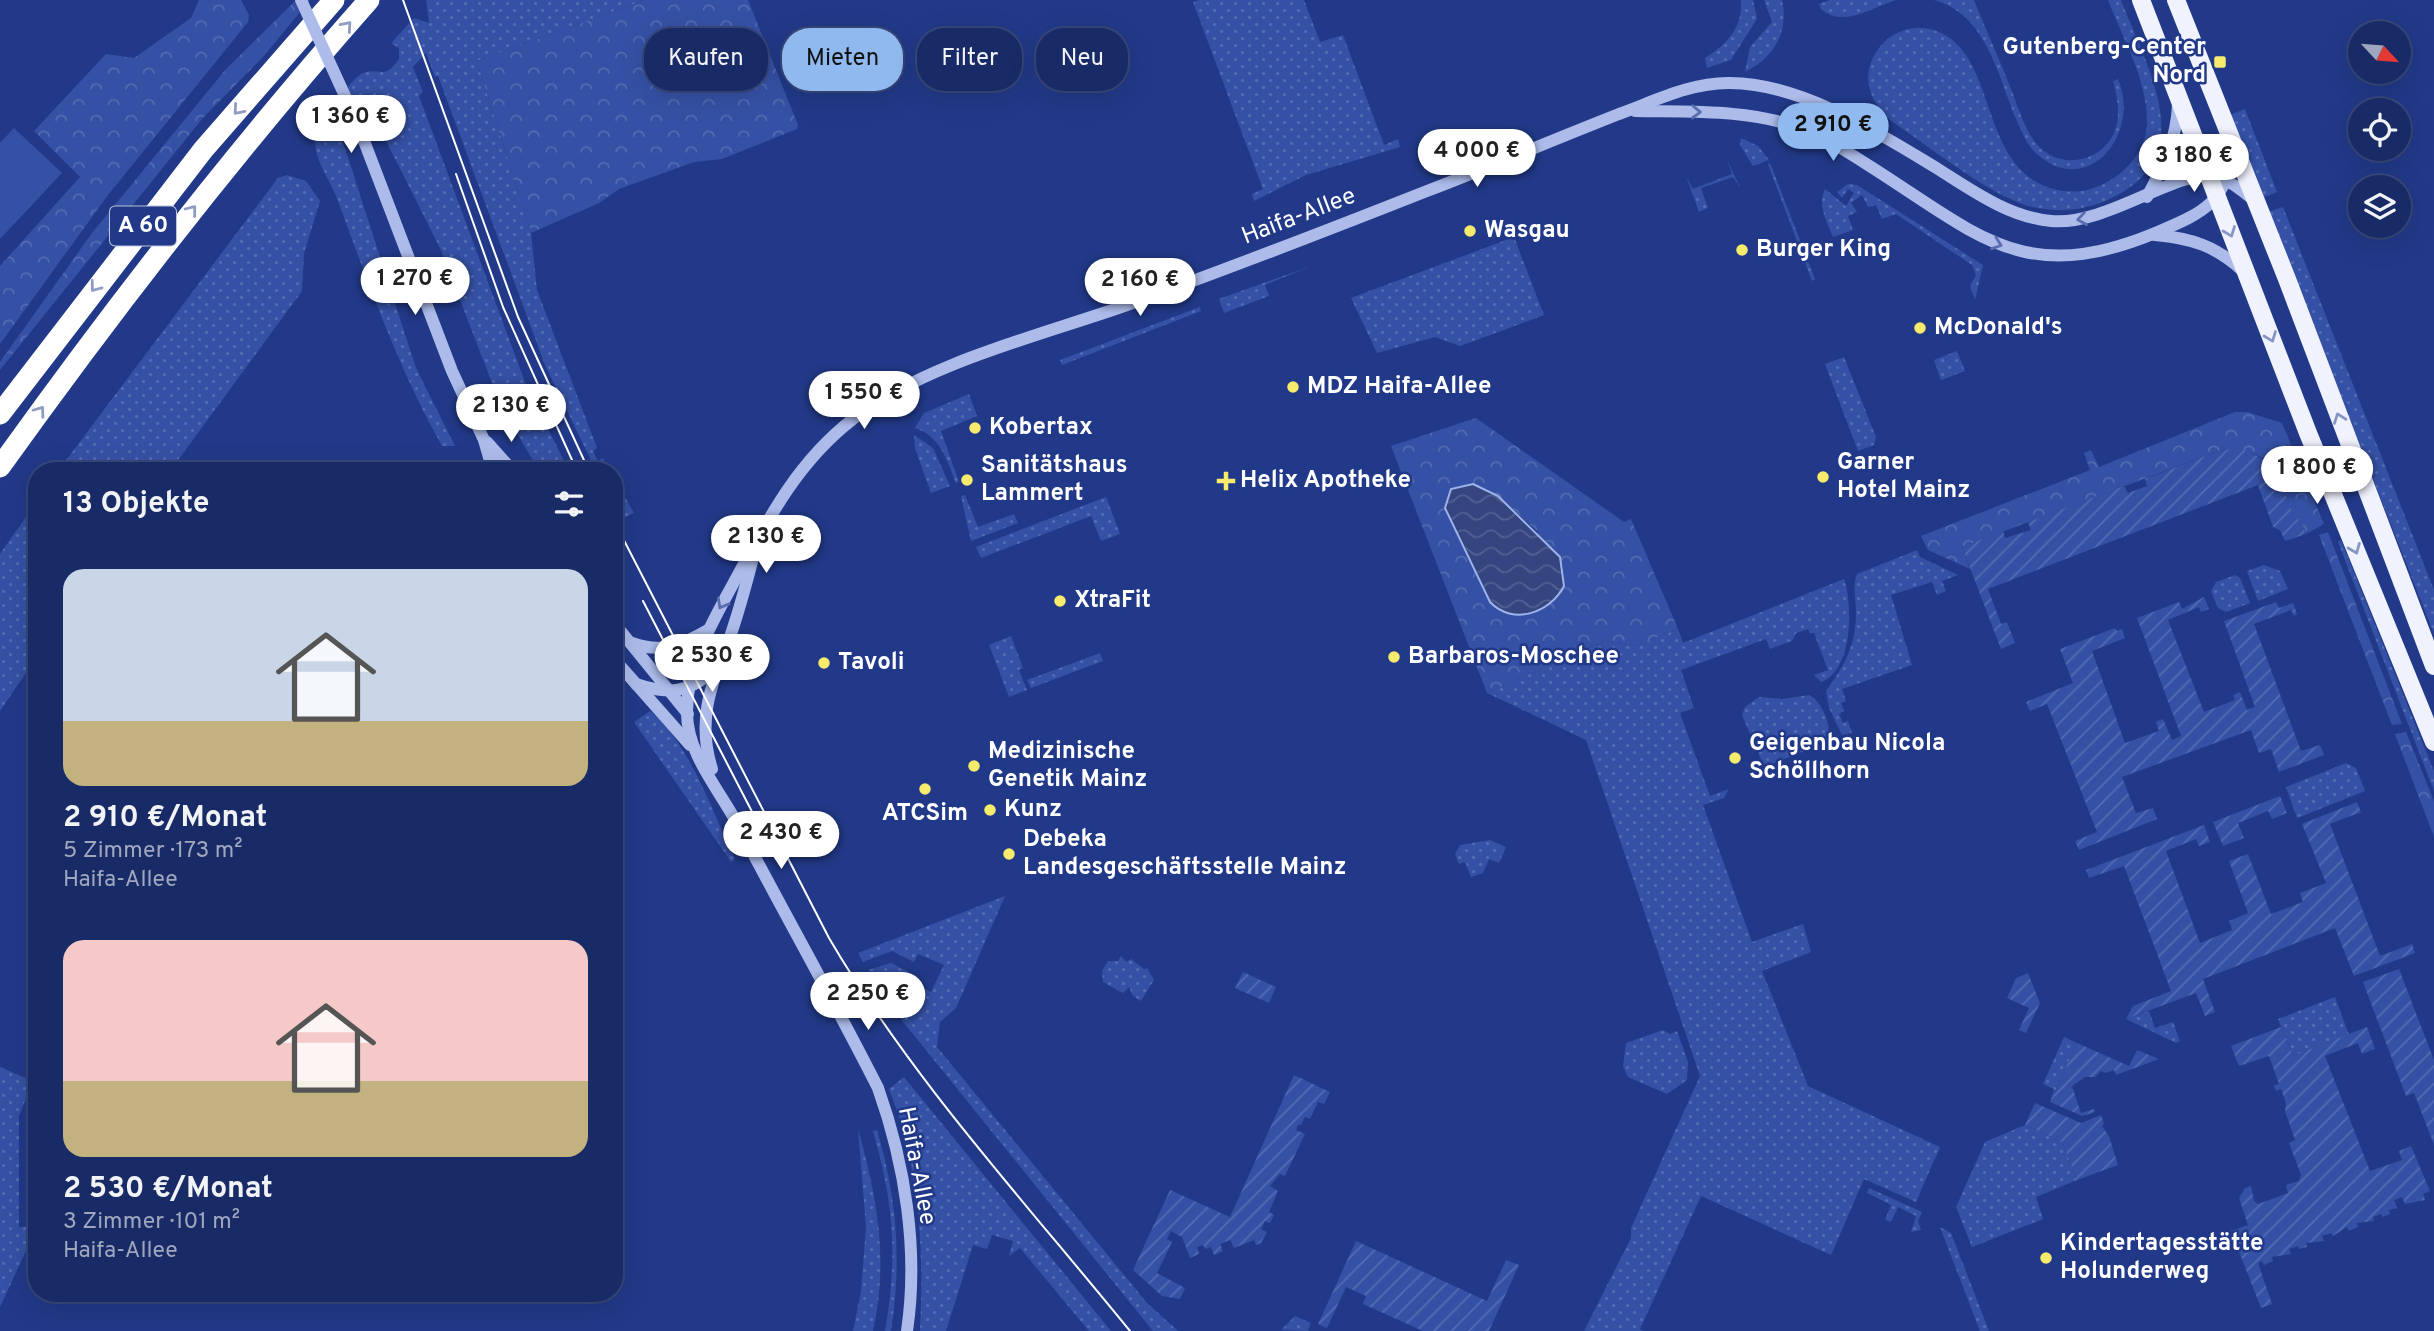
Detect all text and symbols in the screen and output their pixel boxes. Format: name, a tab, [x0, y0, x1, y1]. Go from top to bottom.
north arrow	[2348, 21, 2412, 84]
map controls	[2348, 21, 2411, 238]
one-way arrow	[339, 22, 351, 35]
chip: Kaufen	[644, 28, 768, 91]
chip: Mieten	[782, 28, 903, 91]
chip: Filter	[917, 28, 1022, 91]
chip: Neu	[1036, 28, 1128, 91]
place label: Gutenberg-Center Nord	[2003, 33, 2206, 91]
marker: Gutenberg-Center Nord	[2212, 54, 2228, 70]
pin: 1 360 €	[286, 96, 416, 155]
button: locate	[2348, 98, 2411, 161]
one-way arrow	[234, 102, 246, 115]
text: 1 360 €	[312, 103, 390, 132]
pin: 2 910 €	[1768, 104, 1898, 163]
one-way arrow	[1690, 105, 1701, 120]
text: 2 910 €	[1794, 111, 1872, 140]
pin: 4 000 €	[1412, 130, 1542, 189]
pin: 3 180 €	[2129, 134, 2259, 194]
text: 4 000 €	[1434, 137, 1520, 166]
text: 3 180 €	[2155, 142, 2233, 171]
button: layers	[2348, 175, 2411, 238]
street label: Haifa-Allee	[1238, 182, 1360, 252]
road number: A 60	[110, 206, 176, 246]
one-way arrow	[183, 206, 196, 218]
one-way arrow	[2076, 211, 2088, 226]
place label: Wasgau	[1484, 216, 1570, 246]
marker: Wasgau	[1462, 223, 1478, 239]
one-way arrow	[2221, 226, 2235, 238]
place label: Burger King	[1756, 235, 1891, 265]
one-way arrow	[1991, 236, 2003, 250]
marker: Burger King	[1734, 242, 1750, 258]
pin: 1 270 €	[350, 258, 480, 317]
pin: 2 160 €	[1075, 258, 1205, 318]
text: 1 270 €	[377, 265, 453, 294]
text: 2 160 €	[1101, 266, 1179, 295]
one-way arrow	[90, 279, 103, 292]
place label: McDonald's	[1934, 313, 2063, 343]
marker: McDonald's	[1912, 320, 1928, 336]
one-way arrow	[2262, 331, 2276, 343]
pin: 1 550 €	[799, 372, 929, 431]
place label: MDZ Haifa-Allee	[1307, 372, 1491, 402]
text: 1 550 €	[825, 379, 903, 408]
marker: MDZ Haifa-Allee	[1285, 379, 1301, 395]
pin: 2 130 €	[446, 384, 576, 444]
text: 2 130 €	[472, 392, 550, 421]
one-way arrow	[32, 406, 44, 419]
one-way arrow	[2333, 412, 2347, 424]
place label: Kobertax	[989, 413, 1093, 443]
marker: Kobertax	[967, 420, 983, 436]
pin: 1 800 €	[2252, 447, 2382, 506]
place label: Garner Hotel Mainz	[1837, 448, 1970, 506]
place label: Sanitätshaus Lammert	[981, 451, 1128, 509]
text: 1 800 €	[2277, 454, 2357, 483]
place label: Helix Apotheke	[1240, 466, 1411, 496]
marker: Garner Hotel Mainz	[1815, 469, 1831, 485]
marker: Sanitätshaus Lammert	[959, 472, 975, 488]
marker: Helix Apotheke	[1218, 473, 1234, 489]
icon: filters	[550, 485, 588, 523]
text: 13 Objekte	[63, 486, 210, 523]
pin: 2 130 €	[701, 516, 831, 575]
text: 2 130 €	[727, 523, 805, 552]
one-way arrow	[2347, 541, 2361, 554]
place label: XtraFit	[1074, 586, 1151, 616]
marker: XtraFit	[1052, 593, 1068, 609]
one-way arrow	[717, 597, 730, 609]
icon: home	[263, 614, 389, 740]
pin: 2 530 €	[647, 634, 777, 694]
text: 2 530 €	[671, 642, 753, 671]
place label: Barbaros-Moschee	[1408, 642, 1619, 672]
place label: Tavoli	[838, 648, 905, 678]
marker: Barbaros-Moschee	[1386, 649, 1402, 665]
marker: Tavoli	[816, 655, 832, 671]
place label: Geigenbau Nicola Schöllhorn	[1749, 729, 1945, 787]
place label: Medizinische Genetik Mainz	[988, 737, 1147, 795]
marker: Geigenbau Nicola Schöllhorn	[1727, 750, 1743, 766]
marker: Medizinische Genetik Mainz	[966, 758, 982, 774]
marker: ATCSim	[917, 781, 933, 797]
place label: Kunz	[1004, 795, 1062, 825]
place label: ATCSim	[882, 799, 968, 829]
text: 2 910 €/Monat	[63, 800, 267, 837]
marker: Kunz	[982, 802, 998, 818]
pin: 2 430 €	[716, 812, 846, 871]
text: 2 430 €	[739, 819, 823, 848]
place label: Debeka Landesgeschäftsstelle Mainz	[1023, 825, 1347, 883]
text: 5 Zimmer · 173 m²	[63, 837, 243, 866]
marker: Debeka Landesgeschäftsstelle Mainz	[1001, 846, 1017, 862]
text: Haifa-Allee	[63, 866, 178, 895]
pin: 2 250 €	[803, 972, 933, 1032]
text: 2 250 €	[826, 980, 910, 1009]
icon: home	[263, 985, 389, 1111]
street label: Haifa-Allee	[890, 1104, 942, 1228]
text: 2 530 €/Monat	[63, 1171, 273, 1208]
text: 3 Zimmer · 101 m²	[63, 1208, 240, 1237]
place label: Kindertagesstätte Holunderweg	[2060, 1229, 2263, 1287]
text: Haifa-Allee	[63, 1237, 178, 1266]
marker: Kindertagesstätte Holunderweg	[2038, 1250, 2054, 1266]

